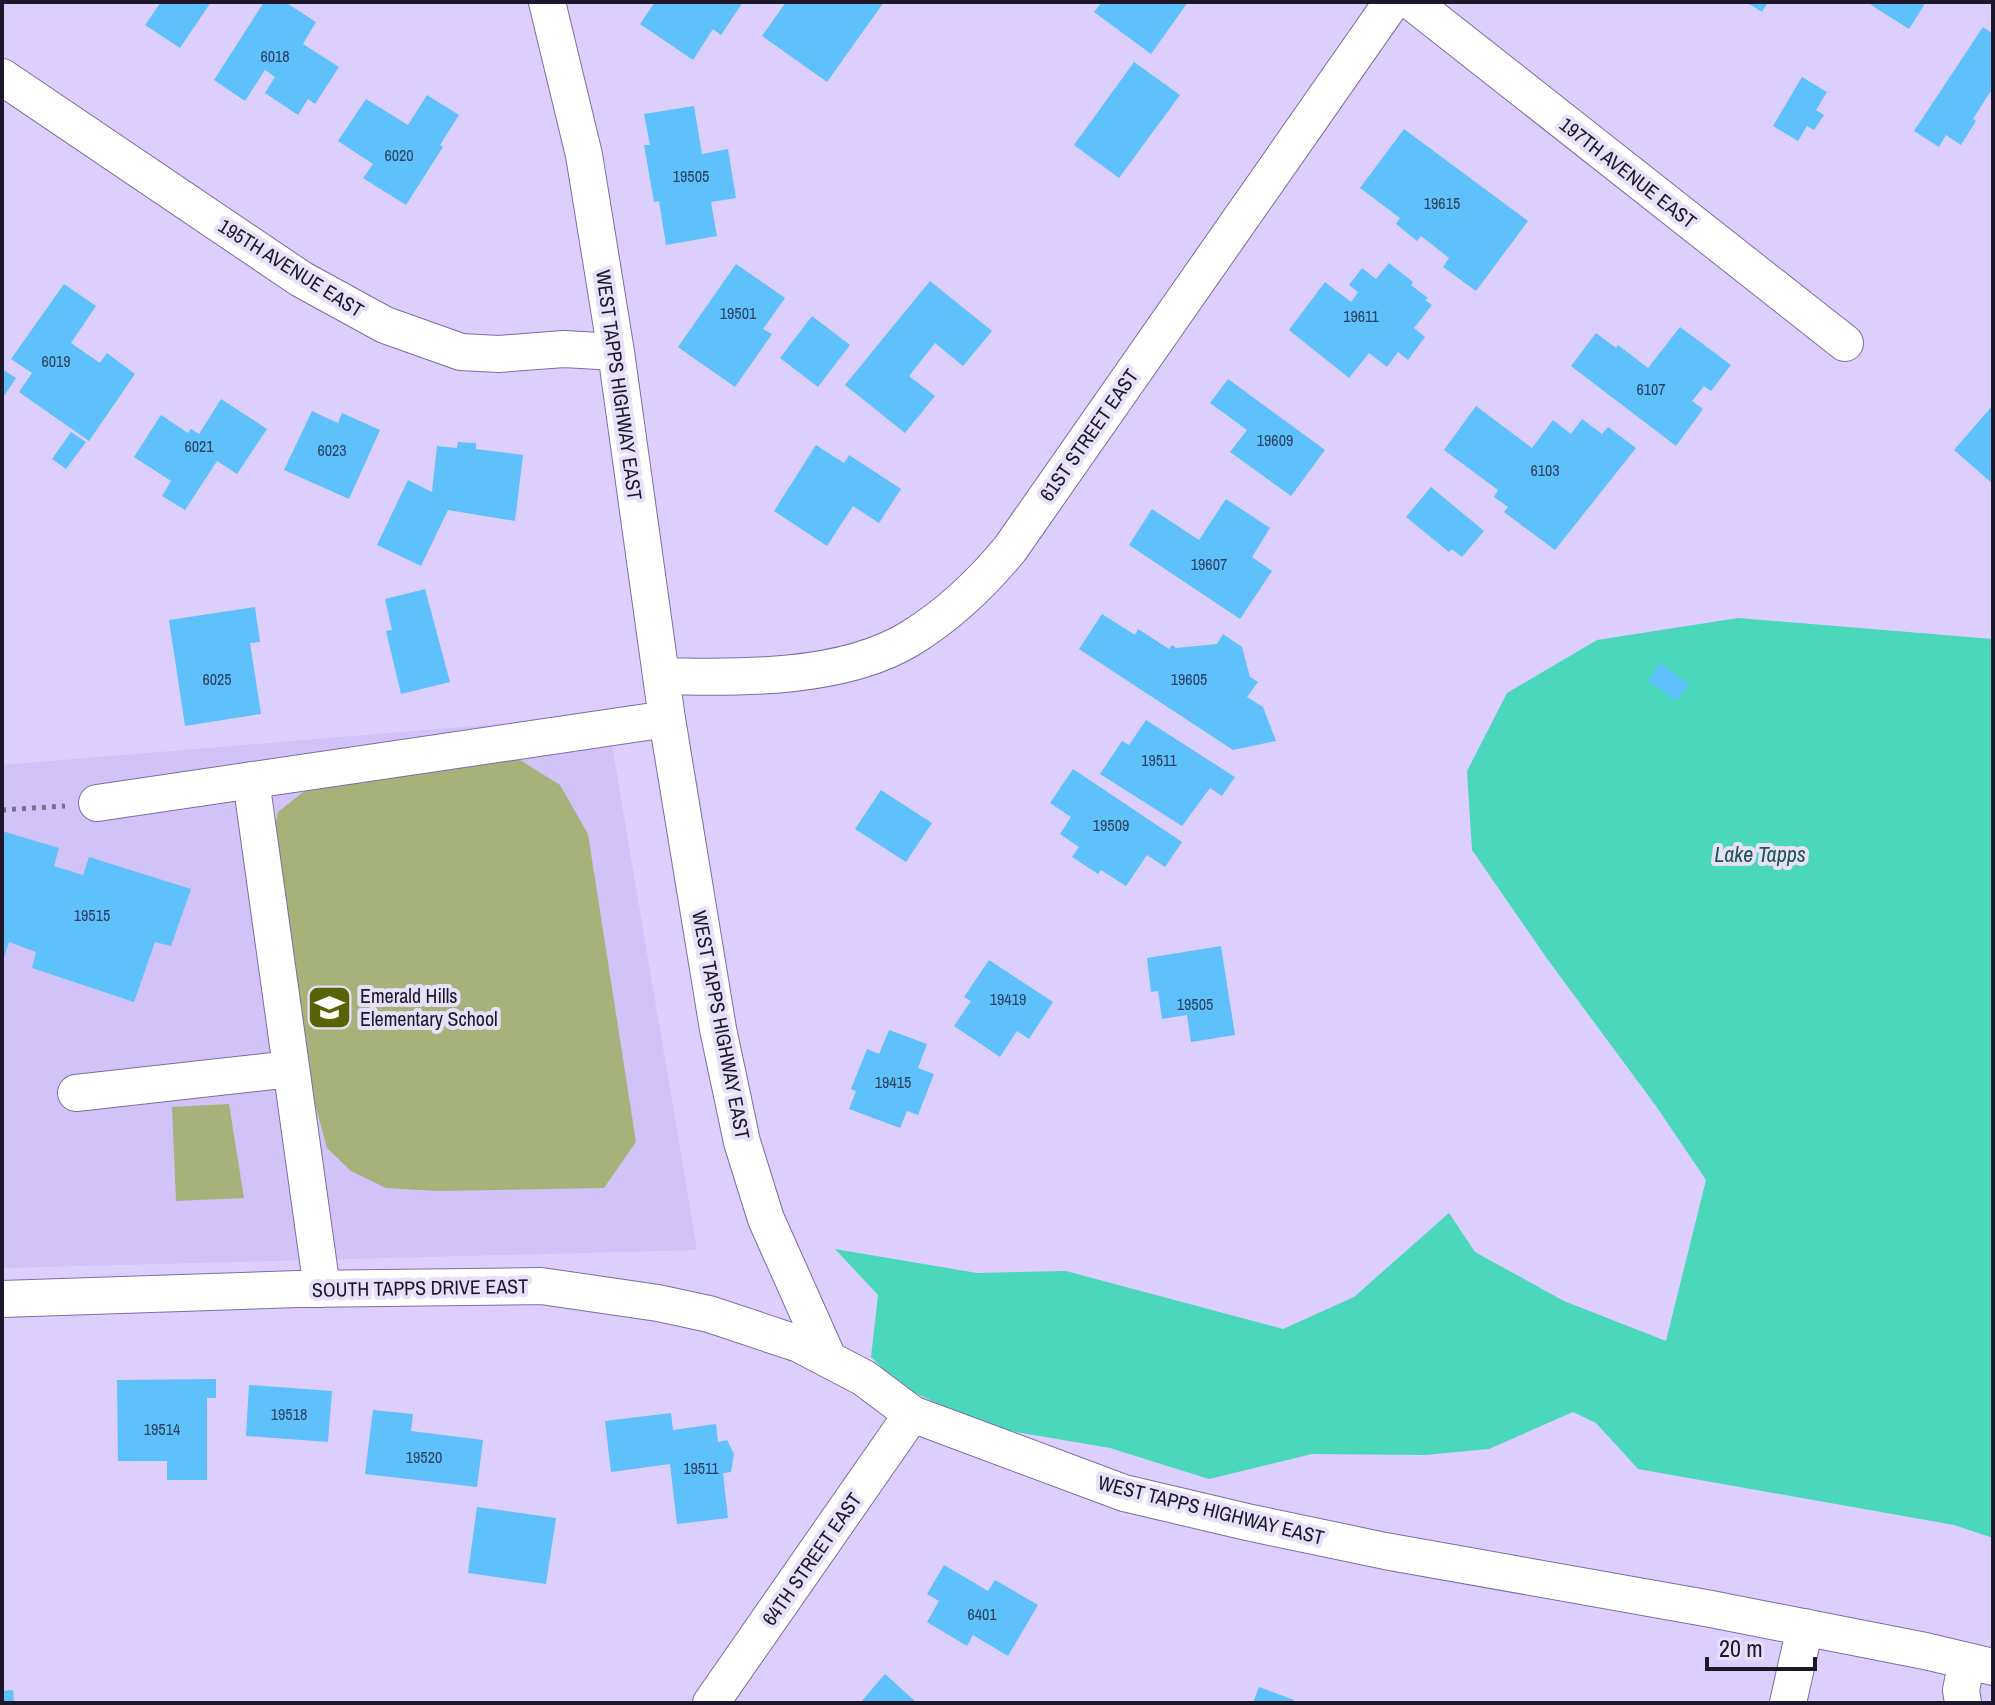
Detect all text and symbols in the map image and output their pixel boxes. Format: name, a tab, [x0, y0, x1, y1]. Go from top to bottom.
house number: 6018	[260, 45, 290, 67]
street label: 197TH AVENUE EAST	[1554, 111, 1702, 235]
house number: 6020	[384, 144, 414, 166]
house number: 19505	[673, 165, 709, 187]
house number: 19615	[1424, 192, 1460, 214]
street label: 195TH AVENUE EAST	[213, 212, 369, 323]
street label: WEST TAPPS HIGHWAY EAST	[590, 268, 649, 502]
house number: 19501	[720, 302, 757, 324]
house number: 19611	[1343, 305, 1379, 327]
house number: 6019	[41, 350, 71, 372]
street label: 61ST STREET EAST	[1033, 363, 1144, 506]
house number: 6107	[1636, 378, 1666, 400]
house number: 19609	[1257, 429, 1293, 451]
house number: 6021	[184, 435, 214, 457]
house number: 6023	[317, 439, 347, 461]
house number: 6103	[1530, 459, 1560, 481]
house number: 19607	[1191, 553, 1227, 575]
house number: 6025	[202, 668, 232, 690]
house number: 19605	[1171, 668, 1207, 690]
house number: 19511	[1141, 749, 1177, 771]
house number: 19509	[1093, 814, 1129, 836]
water label: Lake Tapps	[1714, 839, 1806, 869]
house number: 19515	[74, 904, 110, 926]
street label: WEST TAPPS HIGHWAY EAST	[686, 908, 757, 1141]
place label: Emerald Hills Elementary School	[360, 982, 498, 1032]
school or university icon: Emerald Hills Elementary School	[305, 984, 353, 1032]
house number: 19419	[990, 988, 1026, 1010]
house number: 19505	[1177, 993, 1213, 1015]
house number: 19415	[875, 1071, 911, 1093]
street label: SOUTH TAPPS DRIVE EAST	[312, 1272, 528, 1303]
house number: 19518	[271, 1403, 307, 1425]
house number: 19514	[144, 1418, 180, 1440]
house number: 19520	[406, 1446, 442, 1468]
house number: 19511	[683, 1457, 719, 1479]
street label: WEST TAPPS HIGHWAY EAST	[1095, 1468, 1327, 1551]
street label: 64TH STREET EAST	[756, 1487, 868, 1631]
house number: 6401	[967, 1603, 997, 1625]
scale bar	[1707, 1621, 1815, 1671]
text: 20 m	[1719, 1632, 1763, 1664]

